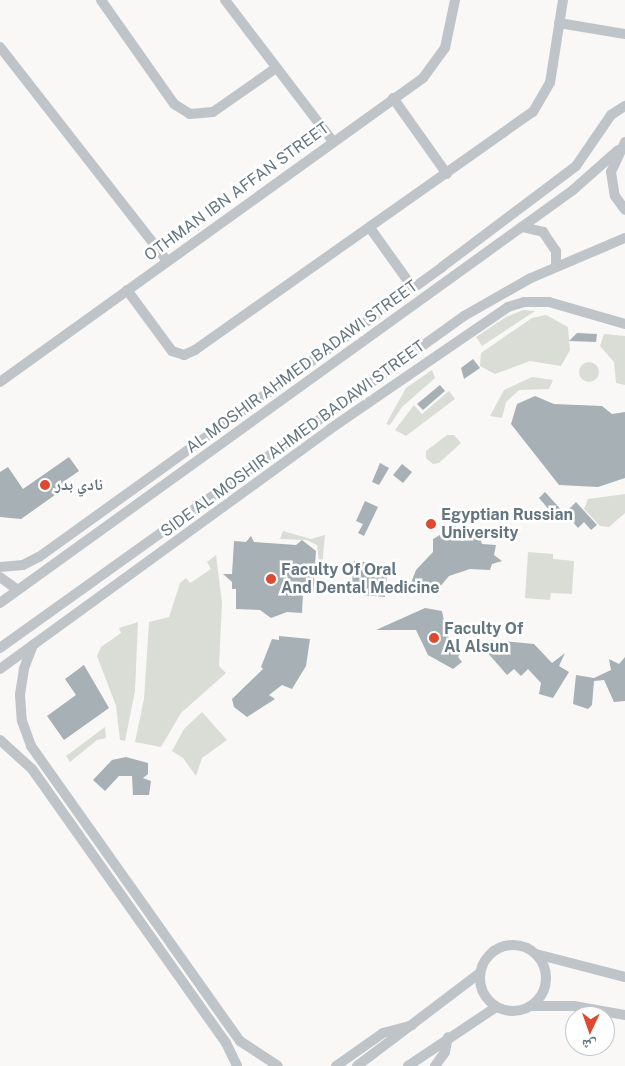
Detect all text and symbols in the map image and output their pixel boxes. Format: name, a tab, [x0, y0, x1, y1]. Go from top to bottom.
street label: OTHMAN IBN AFFAN STREET	[141, 119, 333, 265]
street label: AL MOSHIR AHMED BADAWI STREET	[182, 276, 422, 458]
street label: SIDE AL MOSHIR AHMED BADAWI STREET	[157, 337, 429, 541]
place label: نادي بدر	[55, 475, 103, 495]
marker: نادي بدر	[39, 479, 51, 491]
place label: Egyptian Russian University	[441, 505, 573, 543]
marker: Egyptian Russian University	[425, 518, 437, 530]
place label: Faculty Of Oral And Dental Medicine	[281, 560, 439, 598]
marker: Faculty Of Oral And Dental Medicine	[265, 573, 277, 585]
place label: Faculty Of Al Alsun	[444, 619, 523, 657]
marker: Faculty Of Al Alsun	[428, 632, 440, 644]
north arrow	[565, 1006, 615, 1056]
text: ش	[581, 1037, 597, 1053]

